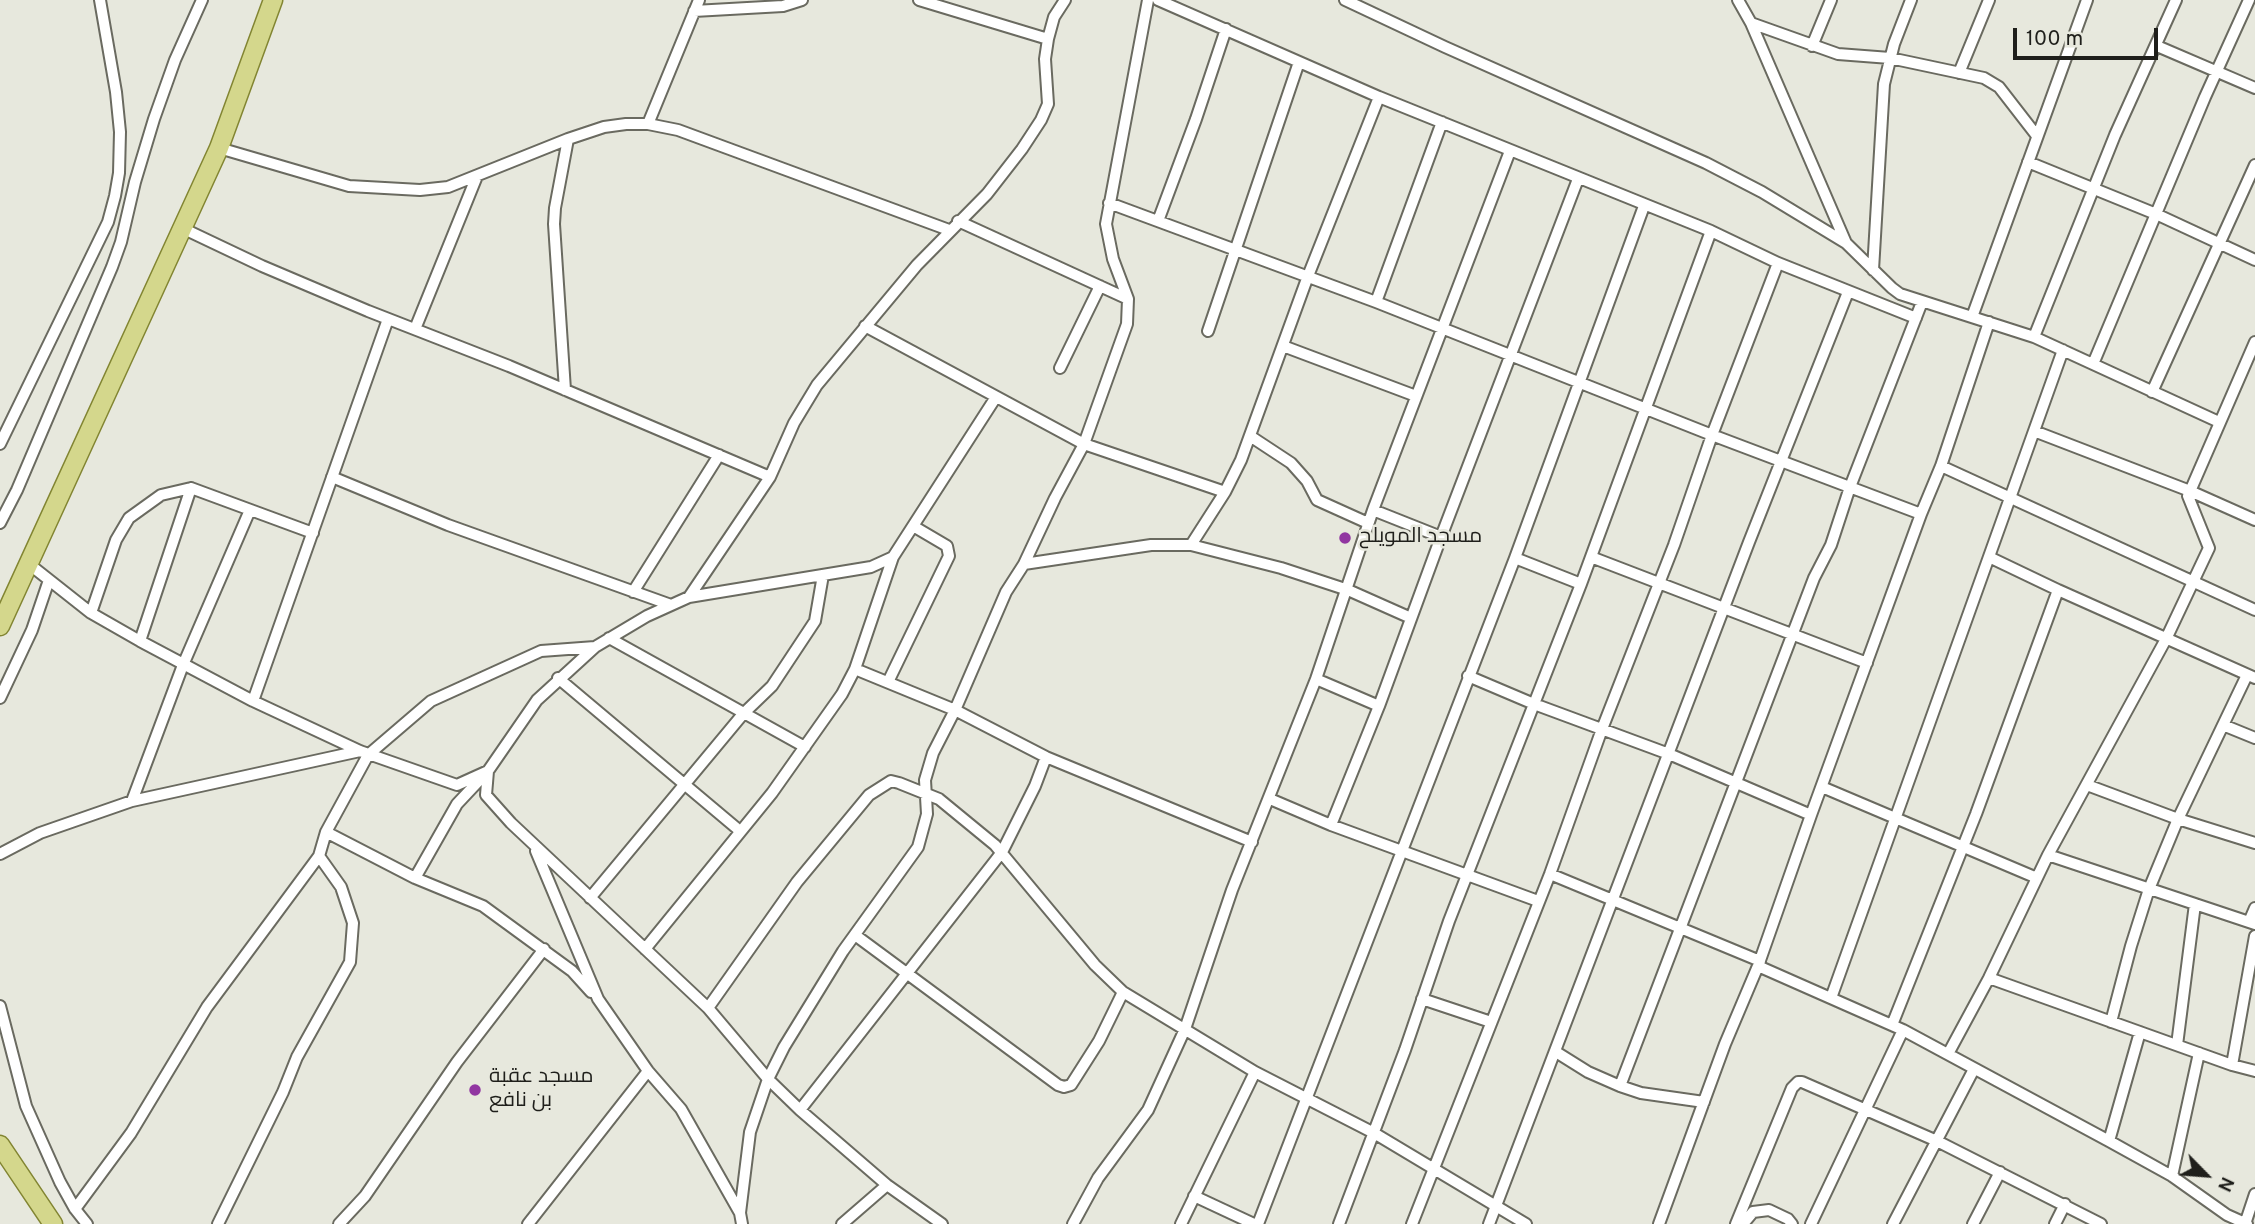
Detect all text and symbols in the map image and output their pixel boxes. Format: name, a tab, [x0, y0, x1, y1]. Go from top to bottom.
scale bar	[2017, 14, 2162, 58]
text: 100 m	[2026, 26, 2083, 53]
place label: مسجد المويلح	[1359, 525, 1482, 551]
marker: مسجد المويلح	[1337, 530, 1353, 546]
place label: مسجد عقبة بن نافع	[489, 1065, 594, 1115]
marker: مسجد عقبة بن نافع	[467, 1082, 483, 1098]
north arrow	[2171, 1140, 2241, 1210]
text: N	[2211, 1173, 2239, 1195]

